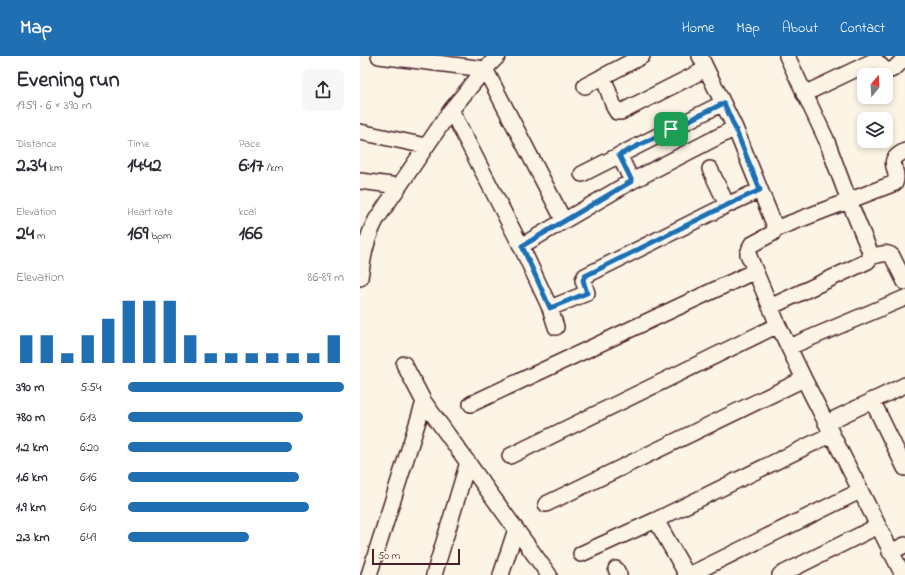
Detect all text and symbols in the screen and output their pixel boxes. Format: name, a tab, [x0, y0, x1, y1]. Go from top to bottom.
text: Map	[20, 15, 52, 42]
text: Home	[682, 18, 714, 39]
text: Map	[736, 18, 760, 39]
text: About	[782, 18, 818, 39]
text: Contact	[840, 18, 885, 39]
text: Evening run	[16, 65, 120, 97]
north arrow	[857, 68, 893, 104]
map controls	[857, 68, 893, 148]
button: share	[302, 69, 344, 111]
text: 19:59 · 6 × 390 m	[16, 96, 92, 115]
pin	[654, 112, 688, 146]
button: layers	[857, 112, 893, 148]
icon: arrive	[660, 118, 682, 140]
text: Distance	[16, 136, 57, 152]
text: Time	[127, 136, 149, 152]
text: Pace	[239, 136, 260, 152]
text: 2.34	[16, 152, 47, 181]
text: 14:42	[127, 152, 162, 181]
text: 6:17	[239, 152, 264, 181]
text: km	[47, 160, 63, 176]
text: /km	[264, 160, 283, 176]
text: Elevation	[16, 204, 56, 220]
text: Heart rate	[127, 204, 172, 220]
text: kcal	[239, 204, 256, 220]
text: 24	[16, 220, 34, 249]
text: 169	[127, 220, 149, 249]
text: 166	[239, 220, 263, 249]
text: m	[34, 228, 45, 244]
text: bpm	[149, 228, 172, 244]
text: Elevation	[16, 268, 64, 287]
text: 86–89 m	[308, 268, 344, 287]
text: 390 m	[16, 378, 44, 397]
text: 5:54	[80, 378, 101, 397]
text: 780 m	[16, 408, 45, 427]
text: 6:13	[80, 408, 96, 427]
text: 1.2 km	[16, 438, 48, 457]
text: 6:20	[80, 438, 99, 457]
text: 1.6 km	[16, 468, 48, 487]
text: 6:16	[80, 468, 97, 487]
text: 1.9 km	[16, 498, 46, 517]
text: 6:10	[80, 498, 97, 517]
text: 2.3 km	[16, 528, 50, 547]
text: 6:49	[80, 528, 96, 547]
scale bar	[372, 547, 460, 566]
text: 50 m	[378, 548, 400, 564]

